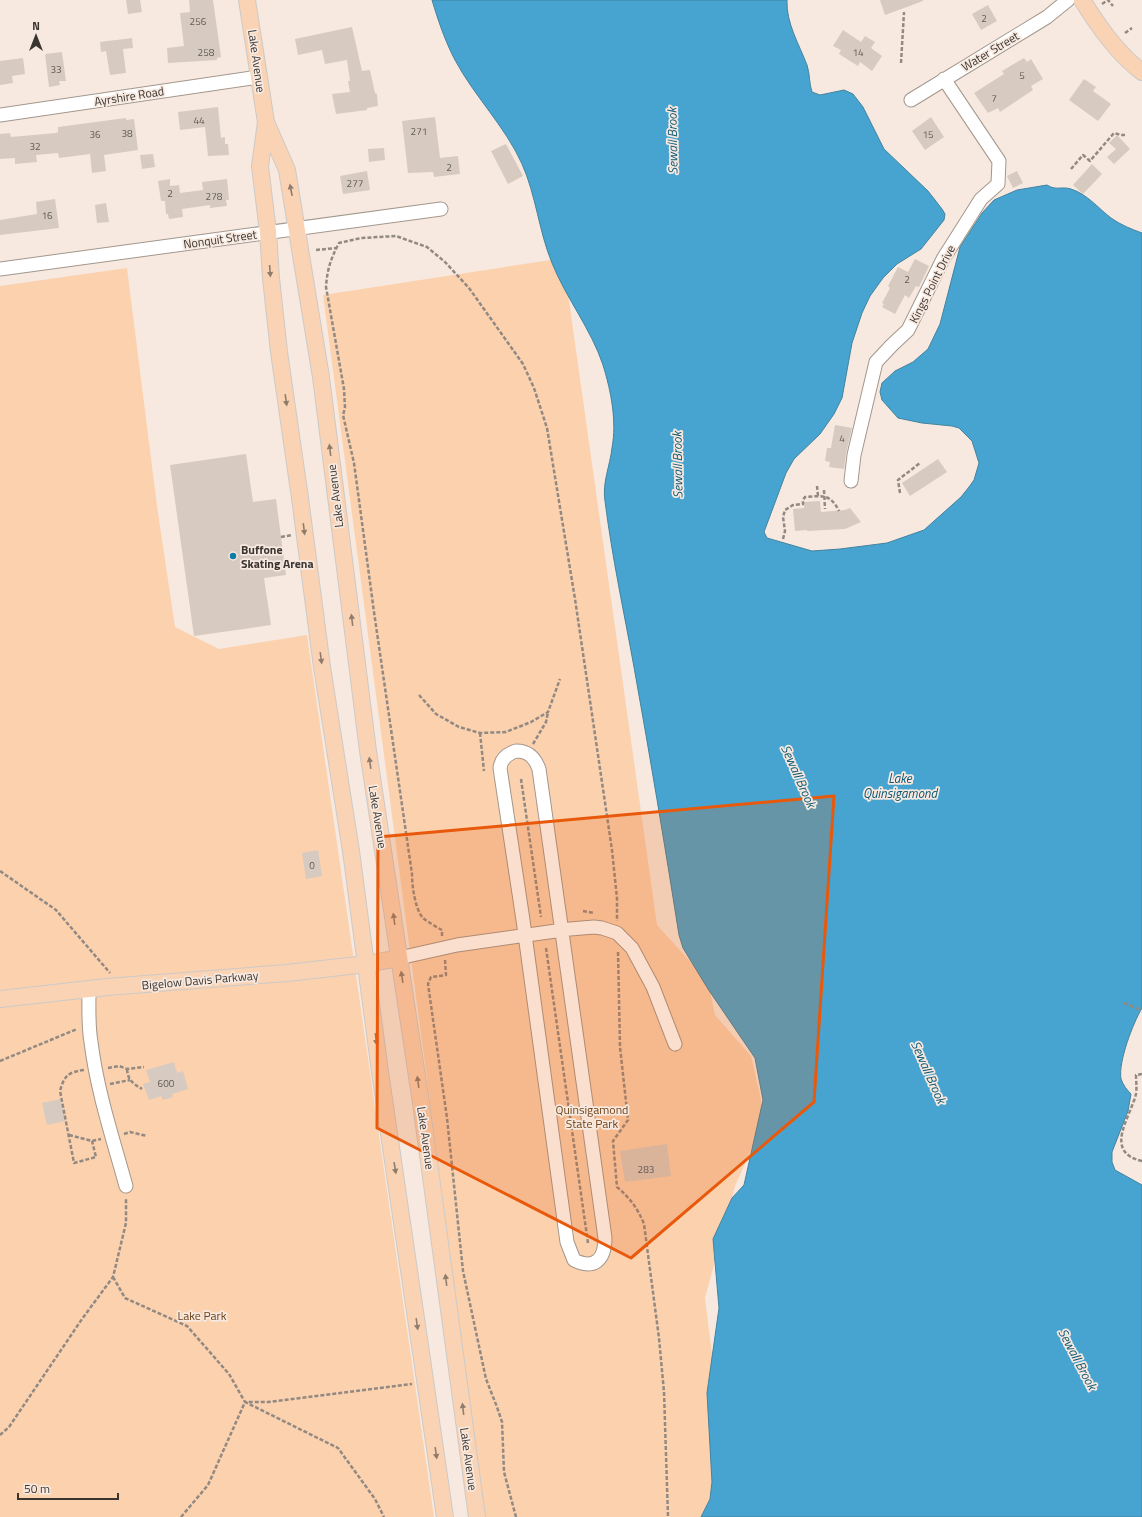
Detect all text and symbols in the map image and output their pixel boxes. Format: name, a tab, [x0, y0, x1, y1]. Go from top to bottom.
house number: 2	[981, 11, 987, 26]
house number: 256	[190, 14, 207, 29]
north arrow	[16, 16, 56, 56]
text: N	[32, 18, 40, 34]
street label: Water Street	[957, 26, 1023, 76]
street label: Lake Avenue	[243, 28, 271, 94]
house number: 258	[198, 45, 215, 60]
house number: 14	[852, 45, 864, 60]
house number: 33	[50, 62, 62, 77]
house number: 5	[1019, 68, 1025, 83]
street label: Ayrshire Road	[93, 81, 165, 111]
house number: 7	[991, 91, 997, 106]
water label: Sewall Brook	[661, 105, 683, 175]
house number: 44	[193, 113, 205, 128]
house number: 271	[411, 124, 427, 139]
house number: 38	[121, 126, 133, 141]
house number: 36	[89, 127, 101, 142]
house number: 15	[922, 127, 934, 142]
house number: 32	[29, 139, 41, 154]
house number: 2	[446, 160, 452, 175]
house number: 277	[347, 176, 363, 191]
one-way arrow	[288, 184, 294, 196]
house number: 2	[167, 186, 173, 201]
house number: 278	[206, 189, 223, 204]
house number: 16	[41, 208, 53, 223]
street label: Nonquit Street	[182, 224, 259, 254]
street label: Kings Point Drive	[904, 241, 960, 327]
one-way arrow	[267, 265, 274, 277]
house number: 2	[904, 272, 910, 287]
one-way arrow	[283, 394, 289, 406]
water label: Sewall Brook	[666, 429, 688, 499]
house number: 4	[839, 431, 845, 446]
one-way arrow	[327, 444, 333, 456]
street label: Lake Avenue	[322, 463, 348, 529]
one-way arrow	[301, 523, 307, 535]
place label: Buffone Skating Arena	[241, 540, 314, 573]
marker: Buffone Skating Arena	[228, 551, 238, 561]
one-way arrow	[349, 614, 355, 626]
one-way arrow	[318, 652, 324, 664]
water label: Sewall Brook	[776, 741, 823, 813]
one-way arrow	[367, 757, 373, 769]
water label: Lake Quinsigamond	[863, 768, 939, 803]
street label: Lake Avenue	[364, 784, 392, 850]
house number: 0	[309, 858, 315, 873]
one-way arrow	[390, 913, 396, 925]
street label: Bigelow Davis Parkway	[141, 965, 259, 995]
one-way arrow	[399, 971, 405, 983]
one-way arrow	[373, 1033, 379, 1045]
water label: Sewall Brook	[906, 1037, 953, 1109]
house number: 600	[158, 1076, 175, 1091]
one-way arrow	[415, 1076, 421, 1088]
park label: Quinsigamond State Park	[556, 1100, 628, 1133]
street label: Lake Avenue	[412, 1105, 440, 1171]
one-way arrow	[392, 1162, 398, 1174]
house number: 283	[638, 1162, 654, 1177]
one-way arrow	[443, 1274, 449, 1286]
park label: Lake Park	[177, 1306, 227, 1325]
one-way arrow	[414, 1318, 420, 1330]
water label: Sewall Brook	[1053, 1325, 1104, 1395]
one-way arrow	[460, 1403, 466, 1415]
street label: Lake Avenue	[455, 1426, 483, 1492]
one-way arrow	[433, 1447, 439, 1459]
scale bar	[18, 1475, 118, 1501]
text: 50 m	[24, 1479, 50, 1498]

